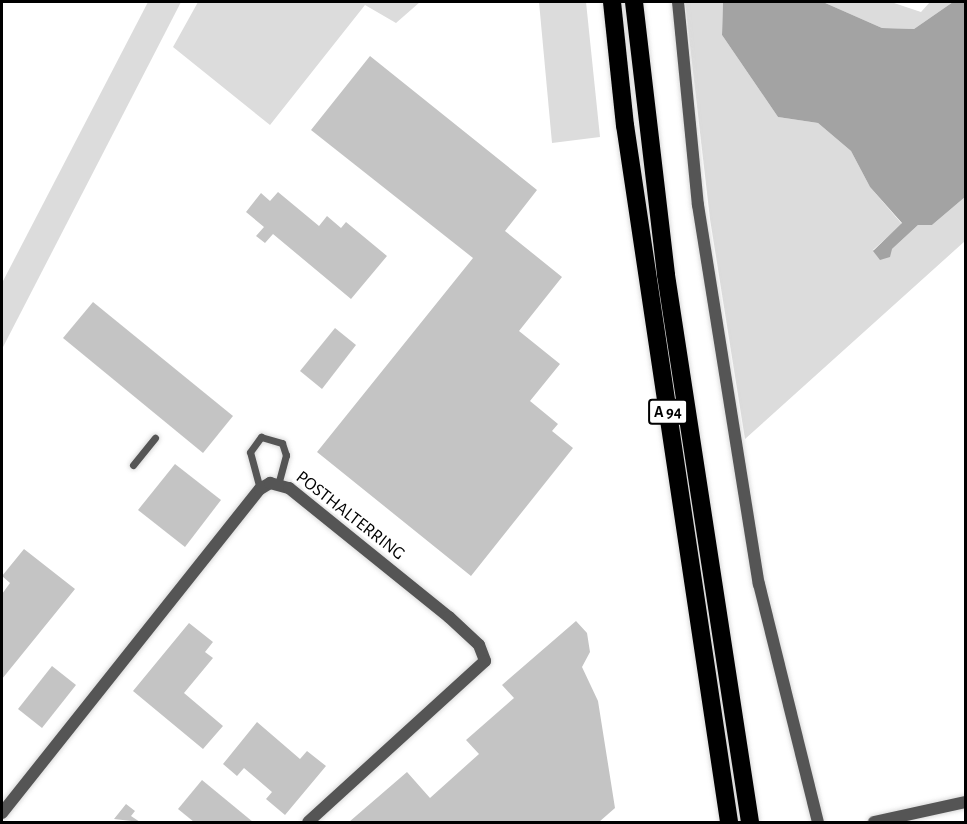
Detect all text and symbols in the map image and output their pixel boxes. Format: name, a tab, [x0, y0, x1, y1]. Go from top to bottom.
road number: A 94	[647, 399, 689, 425]
street label: POSTHALTERRING	[291, 467, 409, 565]

